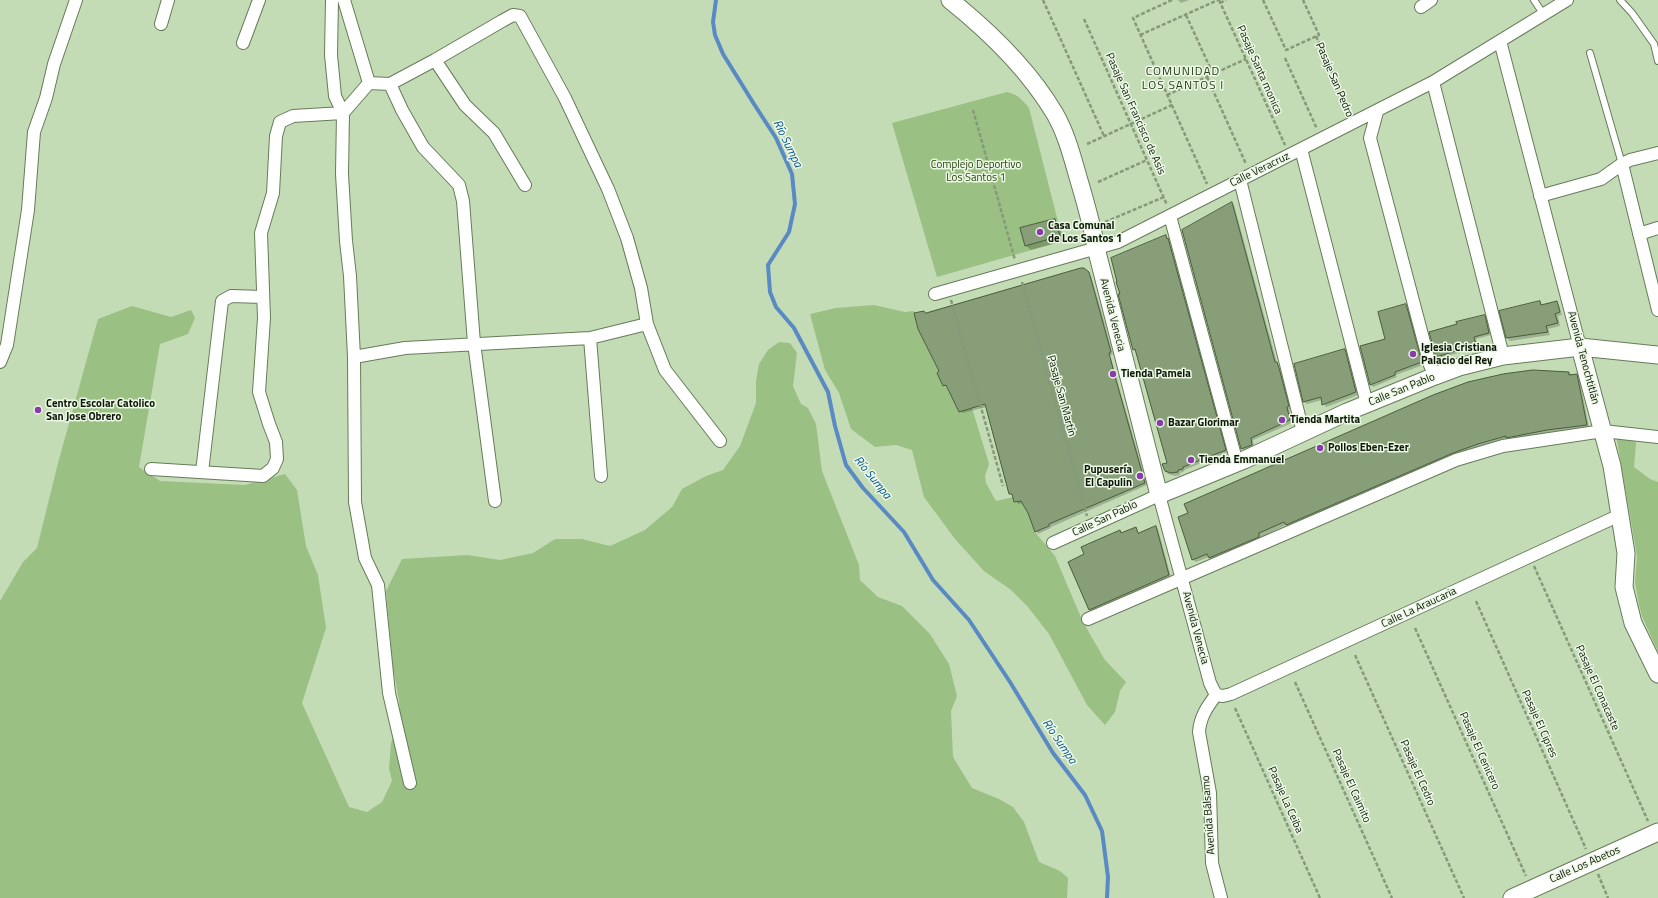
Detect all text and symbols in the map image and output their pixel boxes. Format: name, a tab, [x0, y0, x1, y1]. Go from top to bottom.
street label: Pasaje Santa monica	[1233, 24, 1285, 116]
street label: Pasaje San Pedro	[1312, 41, 1356, 119]
street label: Pasaje San Francisco de Asis	[1102, 51, 1168, 177]
district label: COMUNIDAD LOS SANTOS I	[1142, 65, 1224, 93]
water label: Río Sumpa	[769, 118, 805, 170]
street label: Calle Veracruz	[1228, 150, 1292, 190]
park label: Complejo Deportivo Los Santos 1	[931, 158, 1021, 184]
place label: Casa Comunal de Los Santos 1	[1048, 219, 1122, 245]
marker: Casa Comunal de Los Santos 1	[1035, 227, 1045, 237]
street label: Avenida Venecia	[1097, 277, 1127, 353]
street label: Avenida Tenochtitlán	[1564, 310, 1602, 406]
place label: Iglesia Cristiana Palacio del Rey	[1421, 341, 1497, 367]
marker: Iglesia Cristiana Palacio del Rey	[1408, 349, 1418, 359]
street label: Pasaje San Martín	[1044, 354, 1078, 438]
place label: Tienda Pamela	[1121, 367, 1191, 381]
marker: Tienda Pamela	[1108, 369, 1118, 379]
street label: Calle San Pablo	[1367, 371, 1437, 409]
place label: Centro Escolar Catolico San Jose Obrero	[46, 397, 155, 423]
marker: Centro Escolar Catolico San Jose Obrero	[33, 405, 43, 415]
place label: Tienda Martita	[1290, 413, 1360, 427]
marker: Tienda Martita	[1277, 415, 1287, 425]
place label: Bazar Glorimar	[1168, 416, 1239, 430]
marker: Bazar Glorimar	[1155, 418, 1165, 428]
place label: Pollos Eben-Ezer	[1328, 441, 1409, 455]
marker: Pollos Eben-Ezer	[1315, 443, 1325, 453]
place label: Tienda Emmanuel	[1199, 453, 1284, 467]
water label: Río Sumpa	[850, 454, 894, 502]
marker: Tienda Emmanuel	[1186, 455, 1196, 465]
place label: Pupusería El Capulin	[1084, 463, 1132, 489]
marker: Pupusería El Capulin	[1135, 471, 1145, 481]
street label: Calle San Pablo	[1070, 498, 1140, 540]
street label: Calle La Araucaria	[1379, 585, 1459, 631]
street label: Avenida Venecia	[1179, 590, 1211, 666]
street label: Pasaje El Conacaste	[1572, 643, 1622, 733]
street label: Pasaje El Cipres	[1518, 688, 1560, 760]
street label: Pasaje El Cenicero	[1456, 710, 1502, 792]
water label: Río Sumpa	[1039, 717, 1079, 767]
street label: Pasaje El Cedro	[1397, 738, 1437, 808]
street label: Pasaje El Caimito	[1329, 747, 1373, 825]
street label: Pasaje La Ceiba	[1264, 765, 1306, 835]
street label: Avenida Bálsamo	[1200, 775, 1218, 855]
street label: Calle Los Abetos	[1548, 844, 1622, 886]

